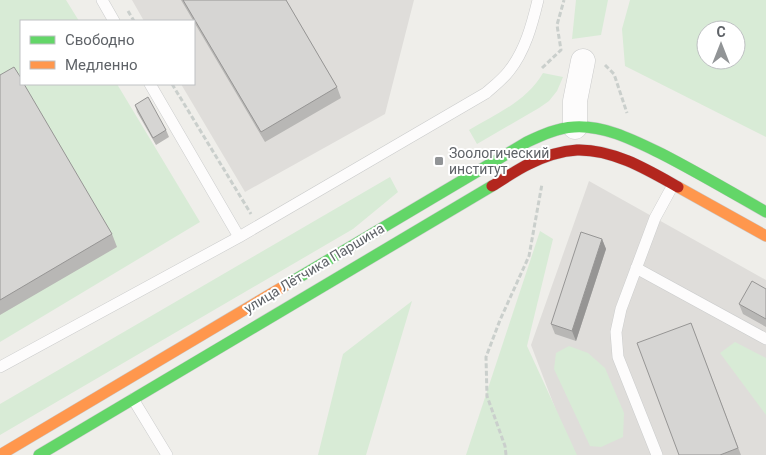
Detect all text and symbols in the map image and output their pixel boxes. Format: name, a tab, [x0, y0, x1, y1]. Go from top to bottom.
legend	[20, 20, 195, 85]
north arrow	[696, 20, 746, 70]
text: С	[716, 24, 726, 40]
text: Свободно	[65, 31, 134, 49]
text: Медленно	[65, 56, 138, 74]
place label: Зоологический институт	[449, 145, 549, 177]
marker: Зоологический институт	[433, 155, 445, 167]
street label: улица Лётчика Паршина	[241, 220, 387, 316]

